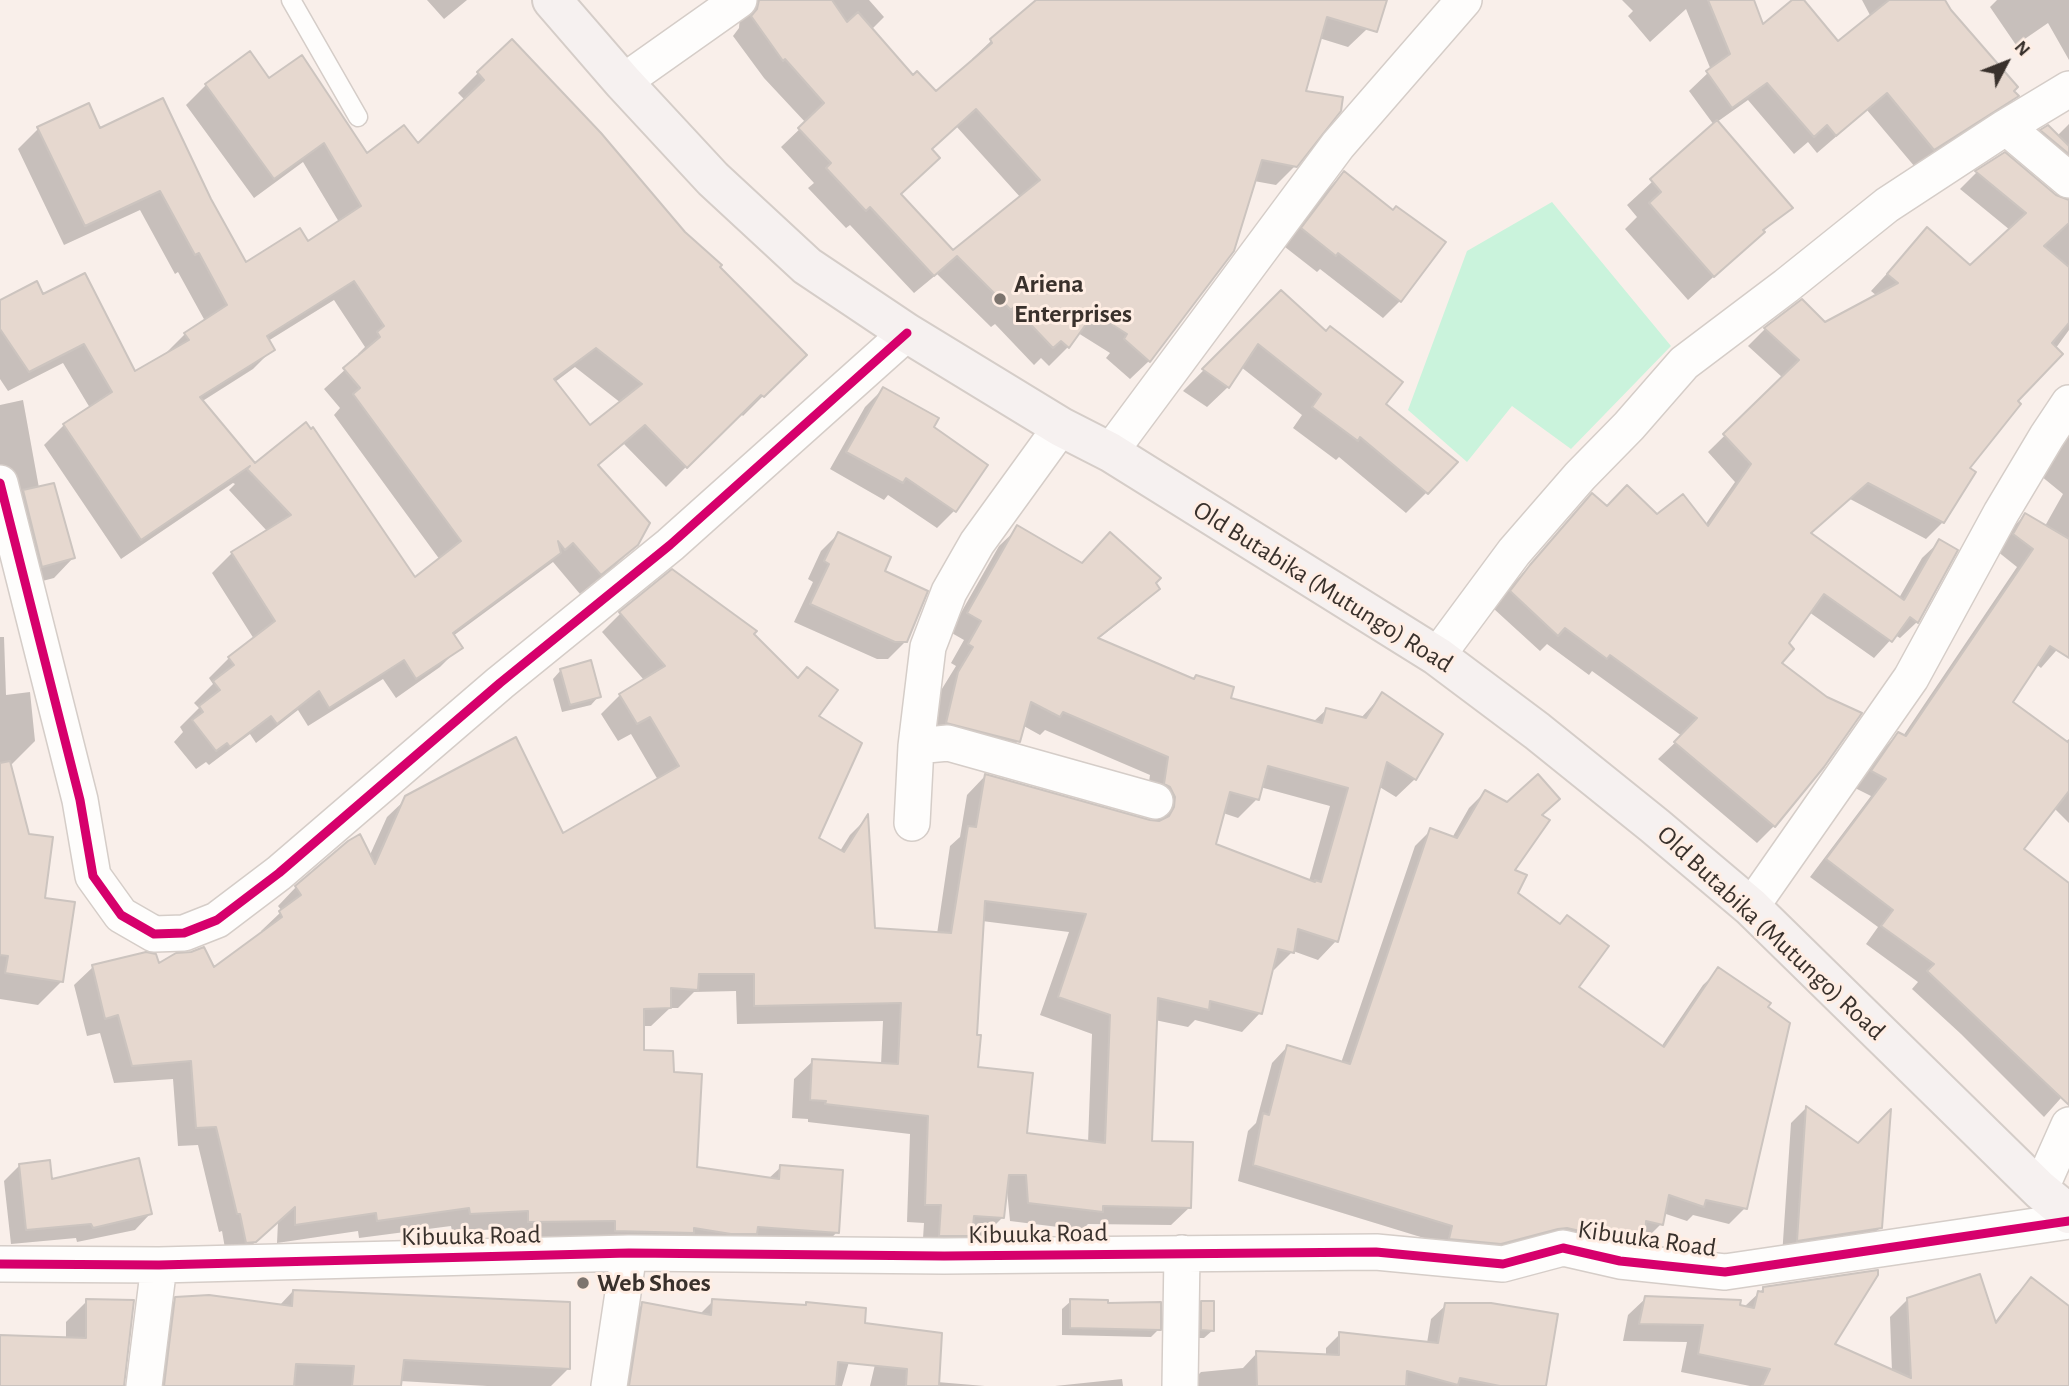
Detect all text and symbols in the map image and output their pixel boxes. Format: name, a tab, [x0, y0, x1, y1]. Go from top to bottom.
north arrow	[1971, 28, 2041, 98]
text: N	[2010, 37, 2033, 60]
place label: Ariena Enterprises	[1014, 268, 1132, 330]
marker: Ariena Enterprises	[992, 291, 1008, 307]
street label: Old Butabika (Mutungo) Road	[1187, 494, 1459, 680]
street label: Old Butabika (Mutungo) Road	[1651, 819, 1891, 1047]
street label: Kibuuka Road	[1576, 1214, 1718, 1264]
street label: Kibuuka Road	[968, 1217, 1108, 1251]
street label: Kibuuka Road	[401, 1219, 541, 1253]
place label: Web Shoes	[597, 1267, 711, 1299]
marker: Web Shoes	[575, 1275, 591, 1291]

